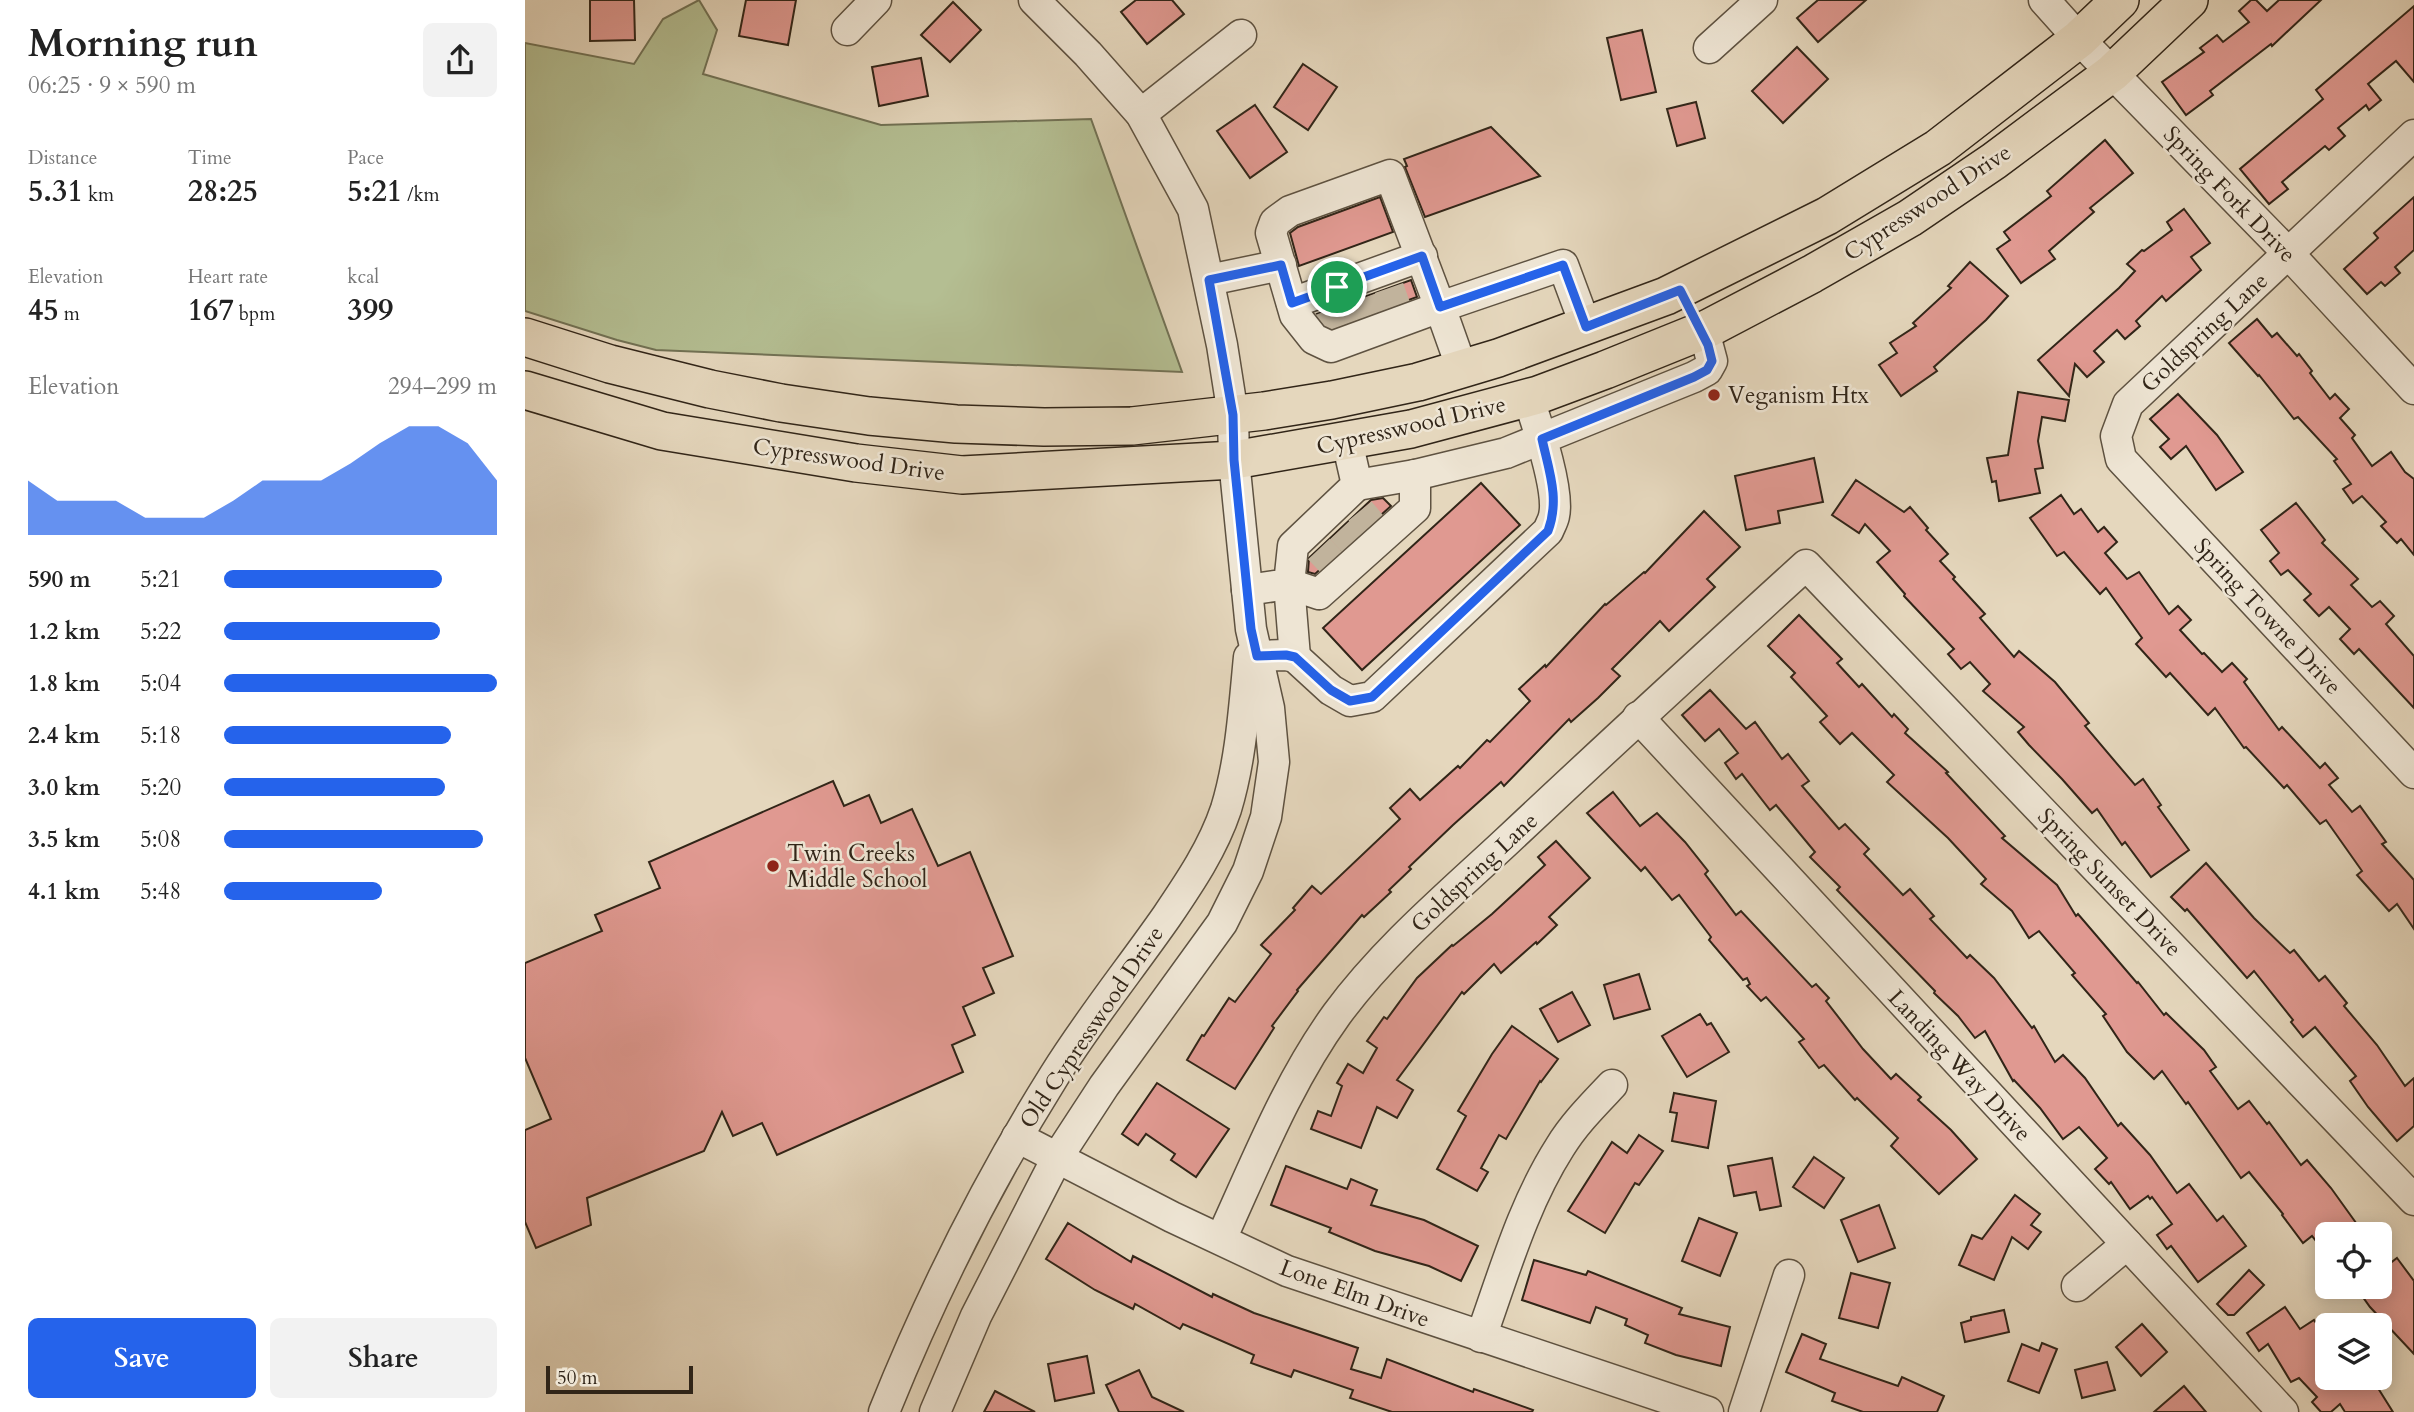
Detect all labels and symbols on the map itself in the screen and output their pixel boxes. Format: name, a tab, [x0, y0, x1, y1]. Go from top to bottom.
street label: Spring Fork Drive	[2156, 119, 2303, 269]
street label: Cypresswood Drive	[1838, 137, 2017, 268]
pin	[1307, 257, 1367, 317]
street label: Goldspring Lane	[2134, 265, 2275, 399]
place label: Veganism Htx	[1728, 380, 1870, 411]
marker: Veganism Htx	[1706, 387, 1722, 403]
street label: Cypresswood Drive	[1313, 389, 1509, 462]
street label: Cypresswood Drive	[751, 431, 947, 488]
street label: Spring Towne Drive	[2187, 531, 2348, 701]
street label: Spring Sunset Drive	[2031, 801, 2189, 963]
street label: Goldspring Lane	[1404, 805, 1545, 939]
place label: Twin Creeks Middle School	[787, 838, 928, 895]
marker: Twin Creeks Middle School	[765, 858, 781, 874]
street label: Old Cypresswood Drive	[1012, 920, 1171, 1134]
street label: Landing Way Drive	[1881, 983, 2038, 1148]
street label: Lone Elm Drive	[1276, 1252, 1434, 1335]
scale bar	[546, 1363, 693, 1395]

